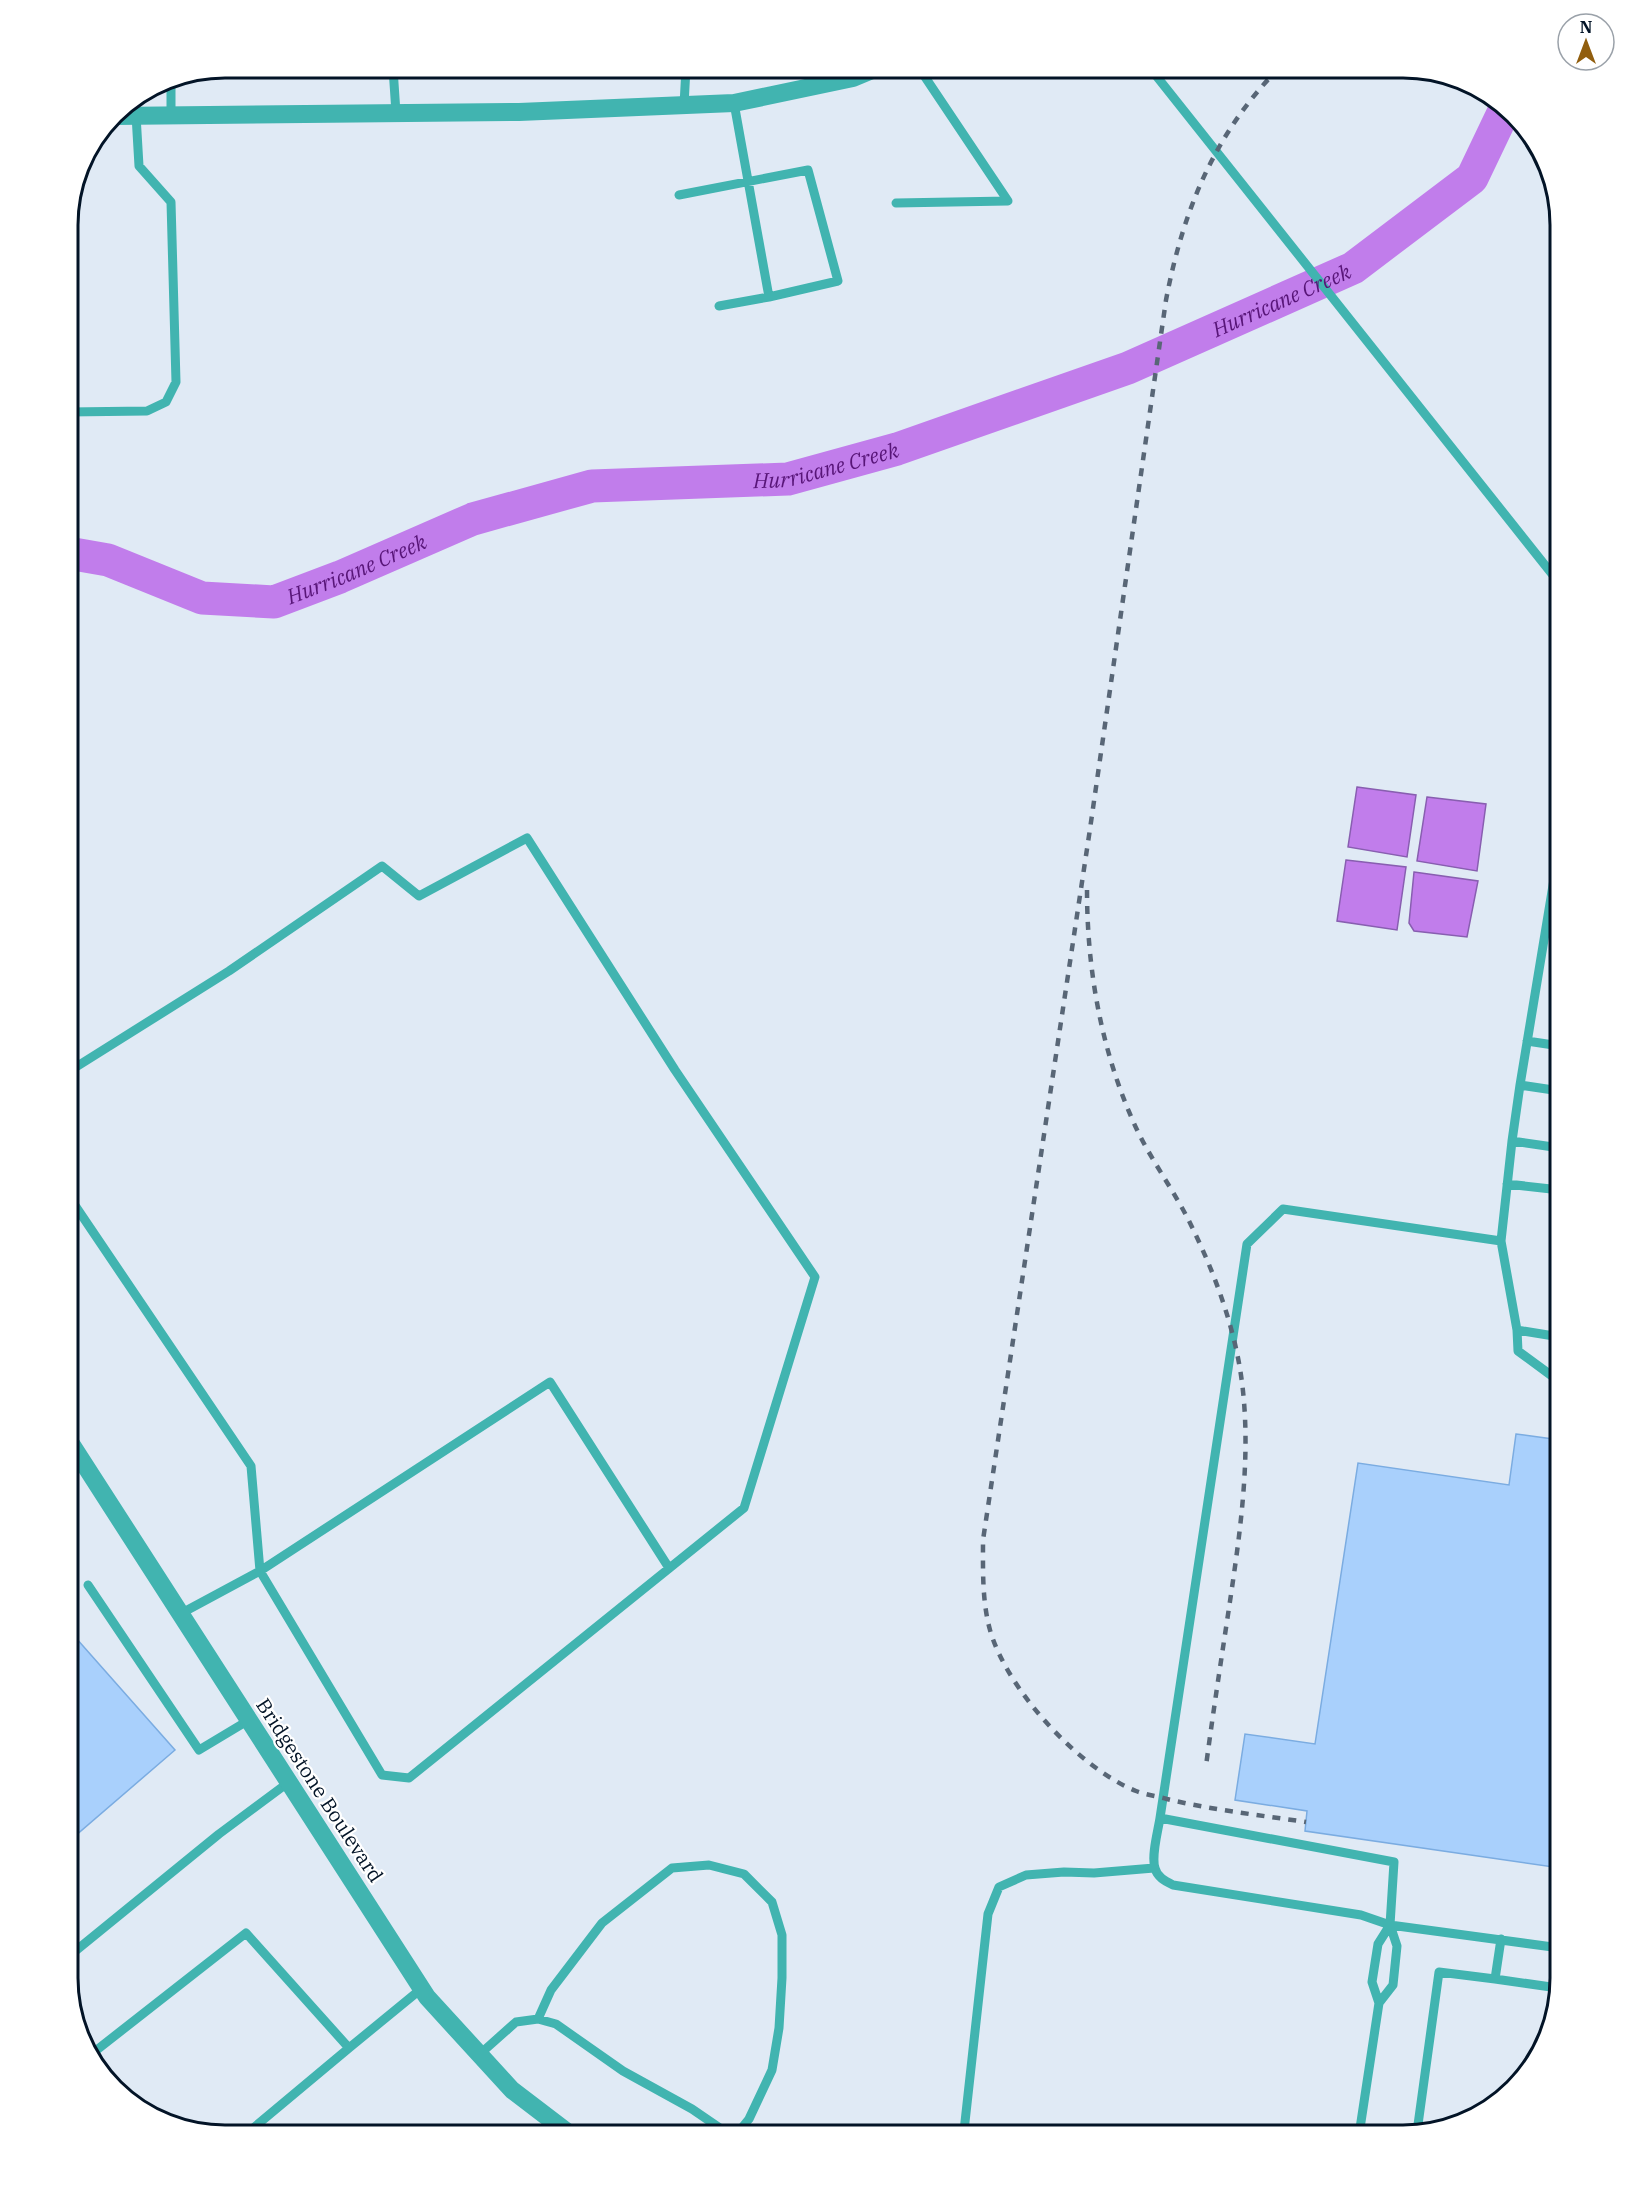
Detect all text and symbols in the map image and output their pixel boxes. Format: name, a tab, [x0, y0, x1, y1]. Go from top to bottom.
north arrow	[1556, 12, 1616, 72]
text: N	[1580, 17, 1592, 37]
water label: Hurricane Creek	[1207, 256, 1356, 343]
water label: Hurricane Creek	[752, 435, 903, 494]
water label: Hurricane Creek	[282, 527, 431, 610]
street label: Bridgestone Boulevard	[250, 1693, 390, 1887]

